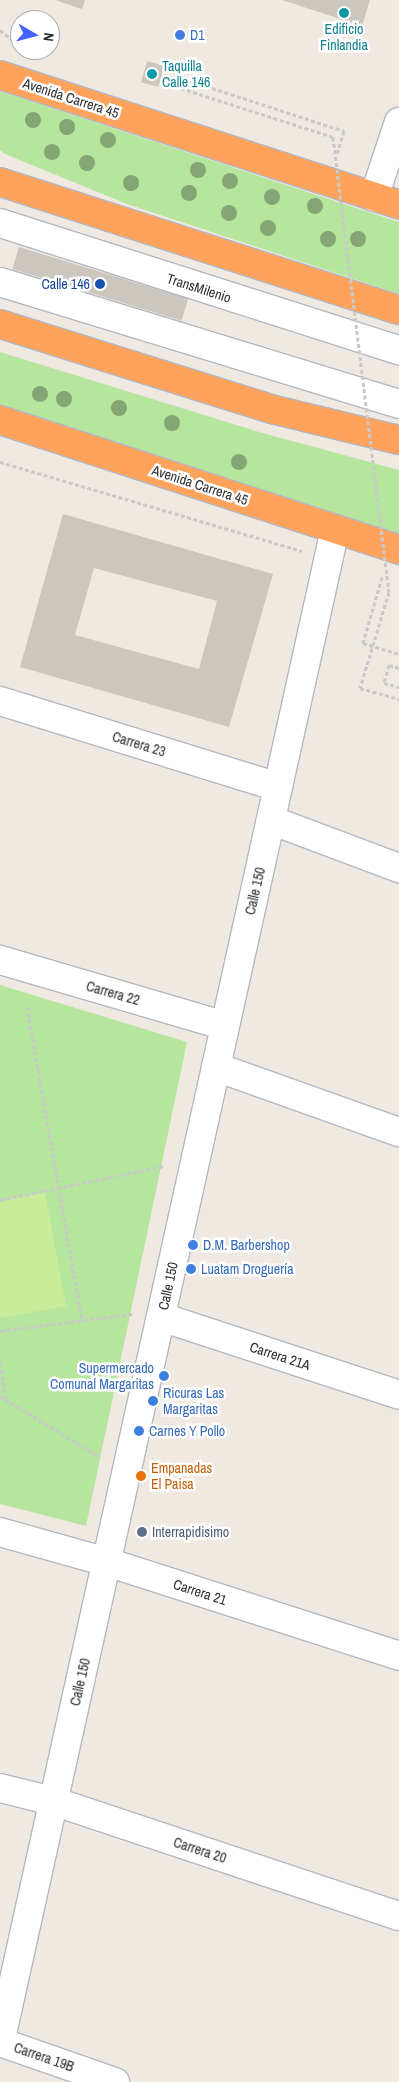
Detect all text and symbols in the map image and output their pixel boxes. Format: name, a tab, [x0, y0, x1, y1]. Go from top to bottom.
marker: Edificio Finlandia	[338, 7, 350, 19]
north arrow	[10, 10, 60, 60]
place label: Edificio Finlandia	[320, 21, 368, 54]
place label: D1	[190, 27, 205, 43]
marker: D1	[174, 29, 186, 41]
text: N	[39, 32, 58, 42]
place label: Taquilla Calle 146	[162, 58, 210, 90]
marker: Taquilla Calle 146	[146, 68, 158, 80]
street label: Avenida Carrera 45	[21, 75, 121, 121]
street label: TransMilenio	[165, 270, 233, 306]
place label: Calle 146	[42, 276, 90, 292]
marker: Calle 146	[94, 278, 106, 290]
street label: Avenida Carrera 45	[150, 462, 250, 508]
street label: Carrera 23	[110, 728, 168, 760]
street label: Calle 150	[241, 865, 269, 917]
street label: Carrera 22	[84, 977, 142, 1009]
place label: D.M. Barbershop	[203, 1237, 290, 1253]
marker: D.M. Barbershop	[187, 1239, 199, 1251]
street label: Calle 150	[155, 1261, 181, 1311]
place label: Luatam Droguería	[201, 1261, 294, 1277]
marker: Luatam Droguería	[185, 1263, 197, 1275]
street label: Carrera 21A	[248, 1338, 312, 1374]
place label: Supermercado Comunal Margaritas	[50, 1360, 154, 1392]
marker: Supermercado Comunal Margaritas	[158, 1370, 170, 1382]
place label: Ricuras Las Margaritas	[163, 1385, 224, 1418]
marker: Ricuras Las Margaritas	[147, 1395, 159, 1407]
place label: Carnes Y Pollo	[149, 1423, 226, 1439]
marker: Carnes Y Pollo	[133, 1425, 145, 1437]
place label: Empanadas El Paisa	[151, 1460, 212, 1492]
marker: Empanadas El Paisa	[135, 1470, 147, 1482]
place label: Interrapidisimo	[152, 1524, 229, 1540]
marker: Interrapidisimo	[136, 1526, 148, 1538]
street label: Carrera 21	[171, 1576, 229, 1608]
street label: Calle 150	[66, 1656, 94, 1708]
street label: Carrera 20	[171, 1834, 229, 1866]
street label: Carrera 19B	[12, 2039, 76, 2075]

